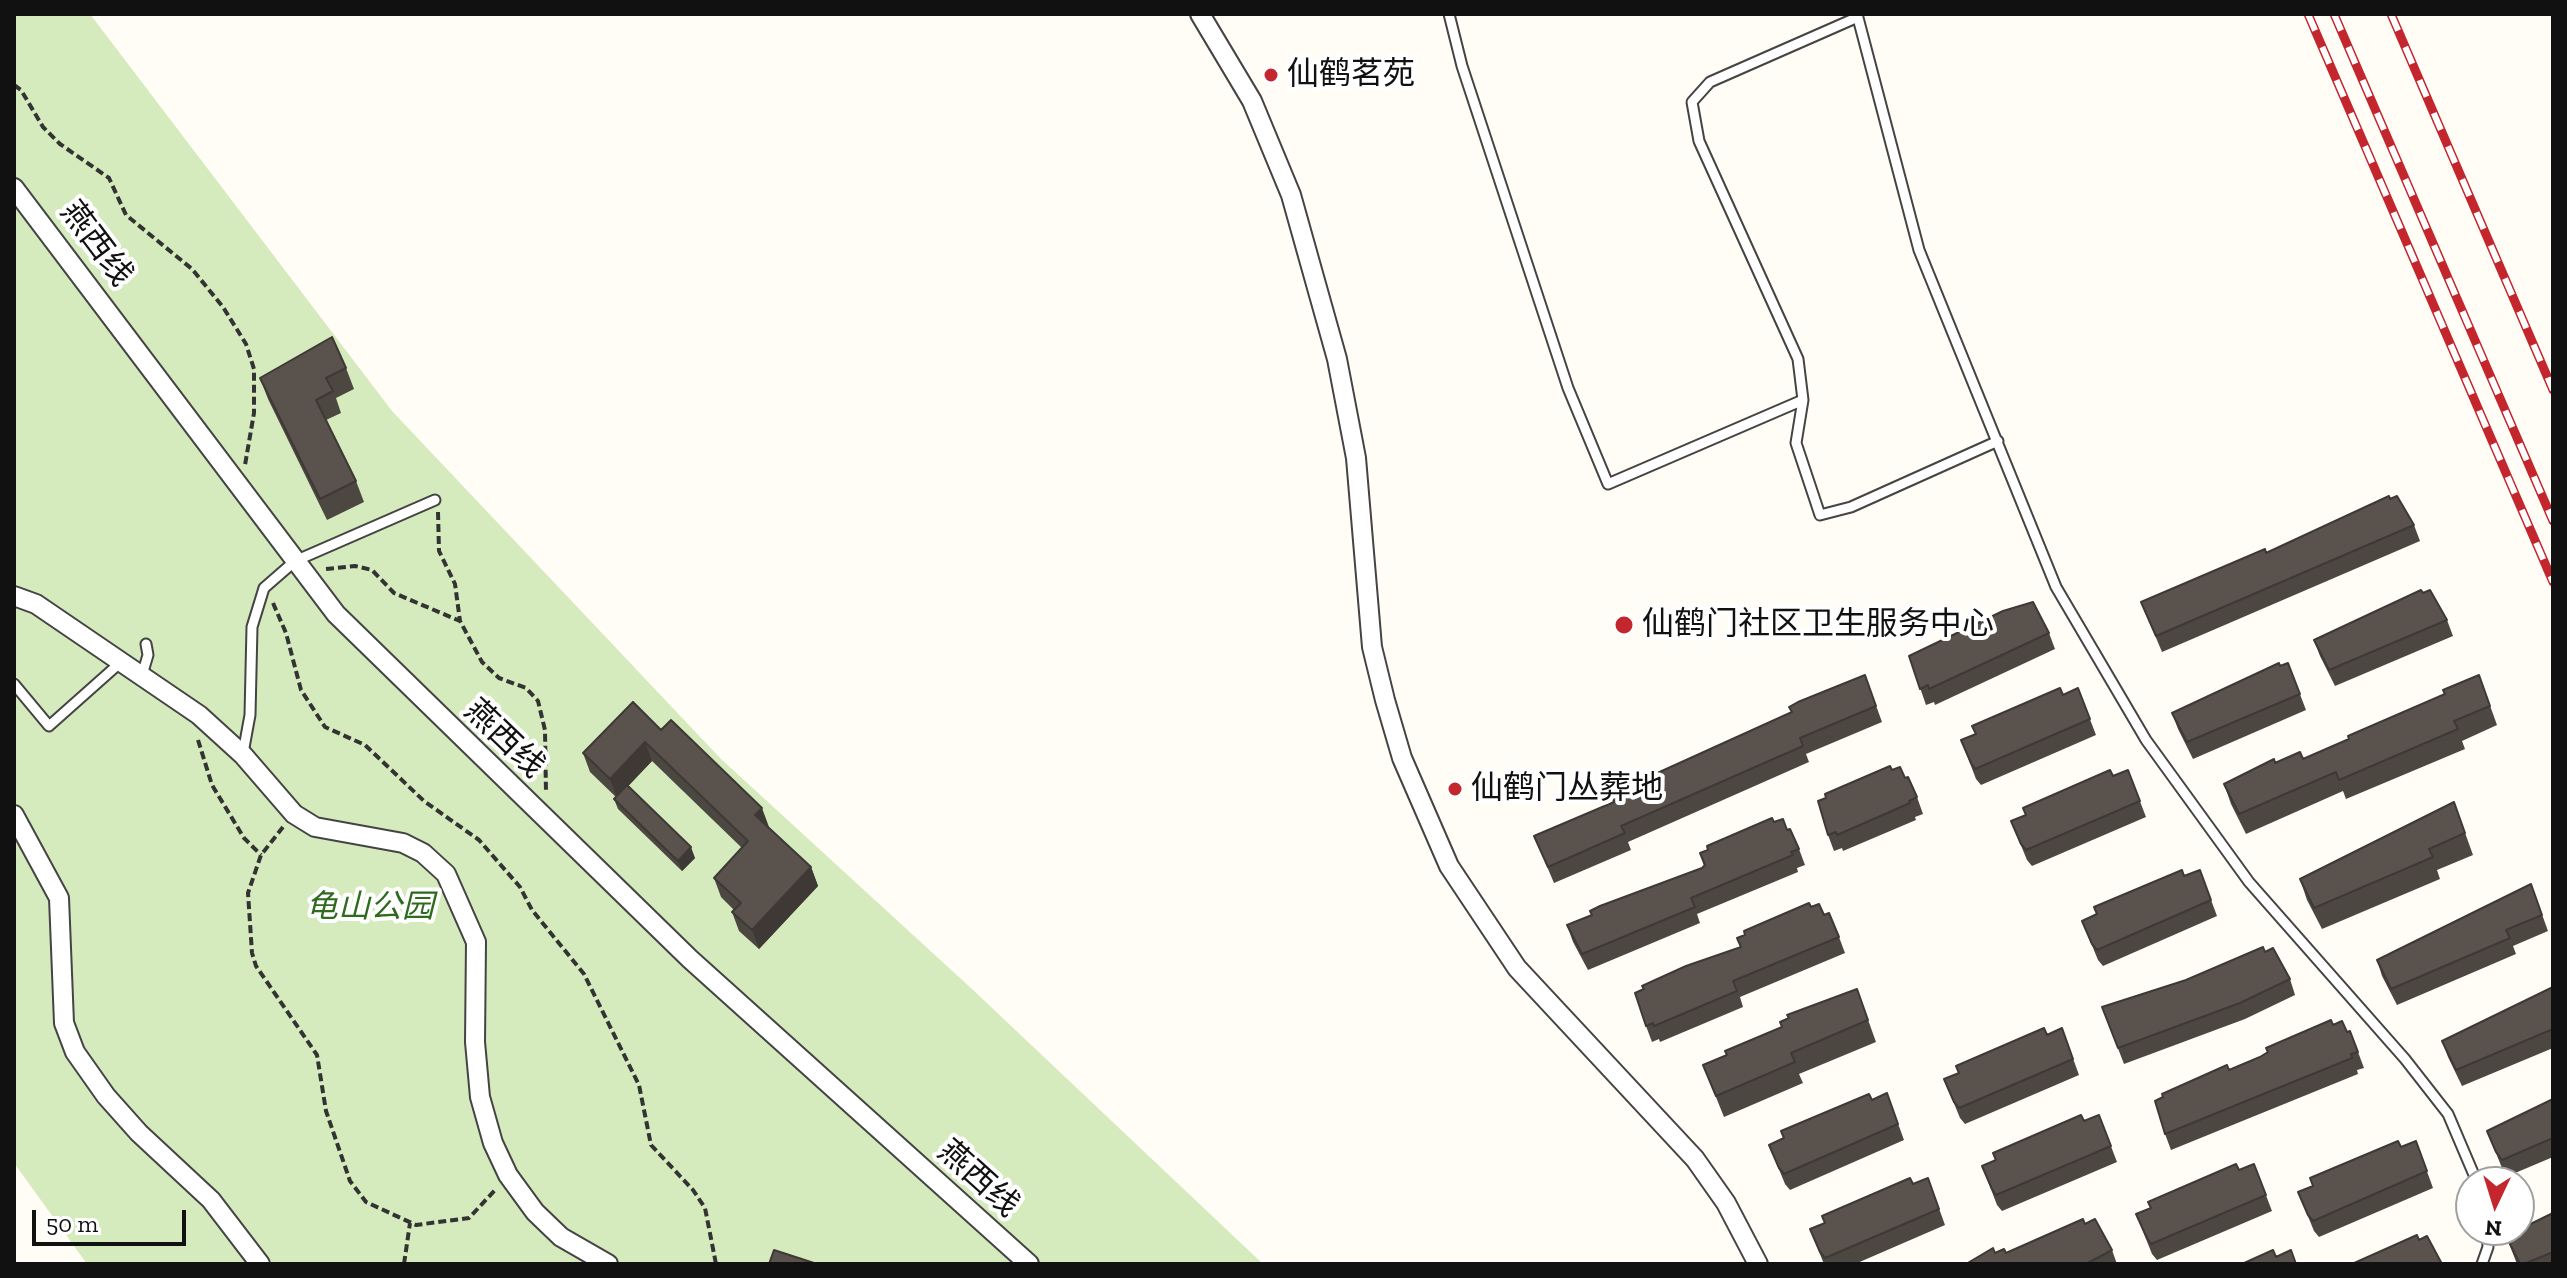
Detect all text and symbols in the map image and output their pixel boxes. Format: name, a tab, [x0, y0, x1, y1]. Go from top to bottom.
place label: 仙鹤茗苑	[1287, 56, 1415, 94]
marker: 仙鹤茗苑	[1262, 66, 1280, 84]
street label: 燕西线	[52, 194, 140, 294]
place label: 仙鹤门社区卫生服务中心	[1642, 606, 1994, 644]
marker: 仙鹤门社区卫生服务中心	[1613, 614, 1635, 636]
street label: 燕西线	[456, 692, 552, 786]
place label: 仙鹤门丛葬地	[1471, 770, 1663, 808]
marker: 仙鹤门丛葬地	[1446, 780, 1464, 798]
park label: 龟山公园	[306, 889, 434, 927]
street label: 燕西线	[929, 1133, 1027, 1225]
north arrow	[2455, 1166, 2535, 1246]
scale bar	[36, 1194, 190, 1244]
text: 50 m	[46, 1209, 98, 1238]
text: N	[2484, 1214, 2503, 1242]

